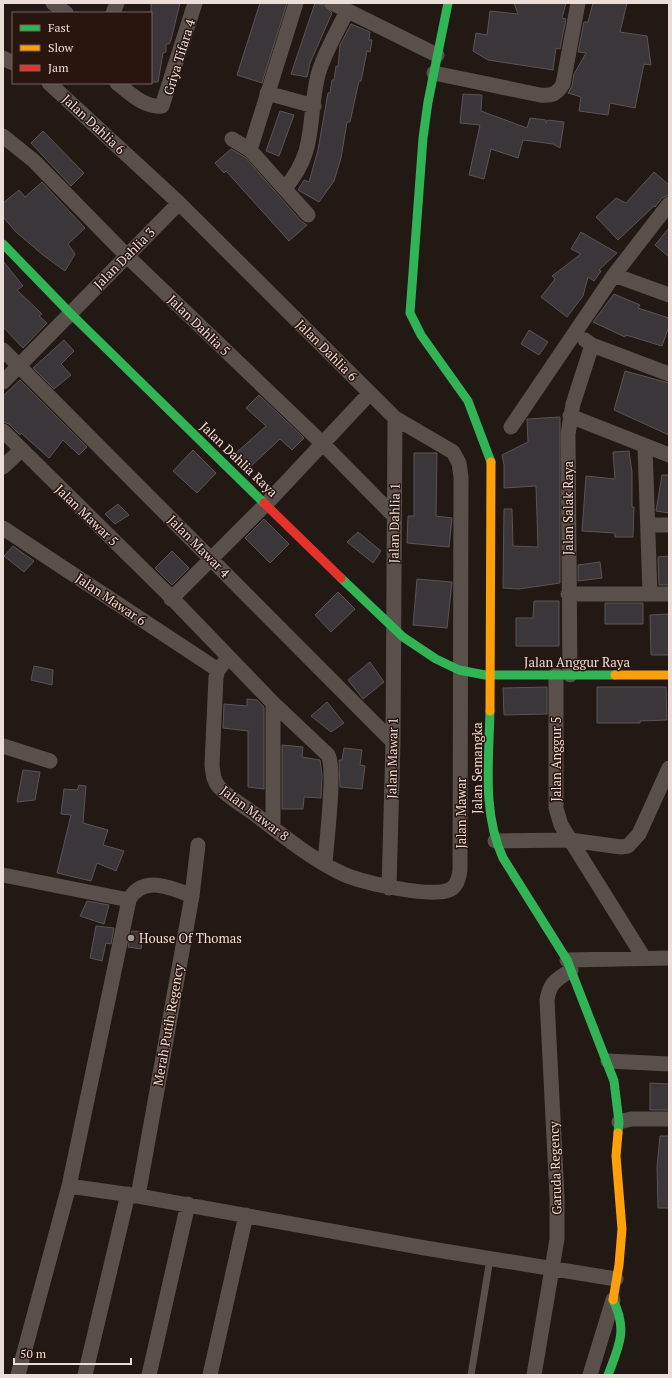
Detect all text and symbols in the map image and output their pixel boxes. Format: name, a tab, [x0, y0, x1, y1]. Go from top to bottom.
legend	[12, 12, 152, 84]
street label: Griya Tifara 4	[159, 17, 199, 97]
text: Fast	[48, 20, 71, 35]
text: Slow	[48, 40, 74, 55]
text: Jam	[48, 60, 69, 75]
street label: Jalan Dahlia 6	[59, 90, 130, 158]
street label: Jalan Dahlia 3	[89, 223, 159, 293]
street label: Jalan Dahlia 5	[164, 291, 234, 359]
street label: Jalan Dahlia 6	[292, 315, 362, 385]
street label: Jalan Dahlia Raya	[196, 417, 282, 501]
street label: Jalan Salak Raya	[559, 460, 577, 555]
street label: Jalan Mawar 5	[52, 480, 122, 550]
street label: Jalan Dahlia 1	[384, 483, 404, 563]
street label: Jalan Mawar 4	[164, 511, 234, 581]
street label: Jalan Mawar 6	[72, 569, 150, 629]
street label: Jalan Anggur Raya	[524, 653, 630, 671]
street label: Jalan Mawar 1	[382, 717, 402, 799]
street label: Jalan Anggur 5	[547, 717, 565, 801]
street label: Jalan Semangka	[468, 722, 486, 814]
street label: Jalan Mawar	[452, 777, 470, 849]
street label: Jalan Mawar 8	[217, 781, 293, 845]
place label: House Of Thomas	[139, 929, 242, 947]
marker: House Of Thomas	[126, 933, 136, 943]
street label: Merah Putih Regency	[148, 962, 188, 1087]
street label: Garuda Regency	[544, 1121, 566, 1215]
scale bar	[14, 1340, 131, 1366]
text: 50 m	[20, 1346, 47, 1361]

